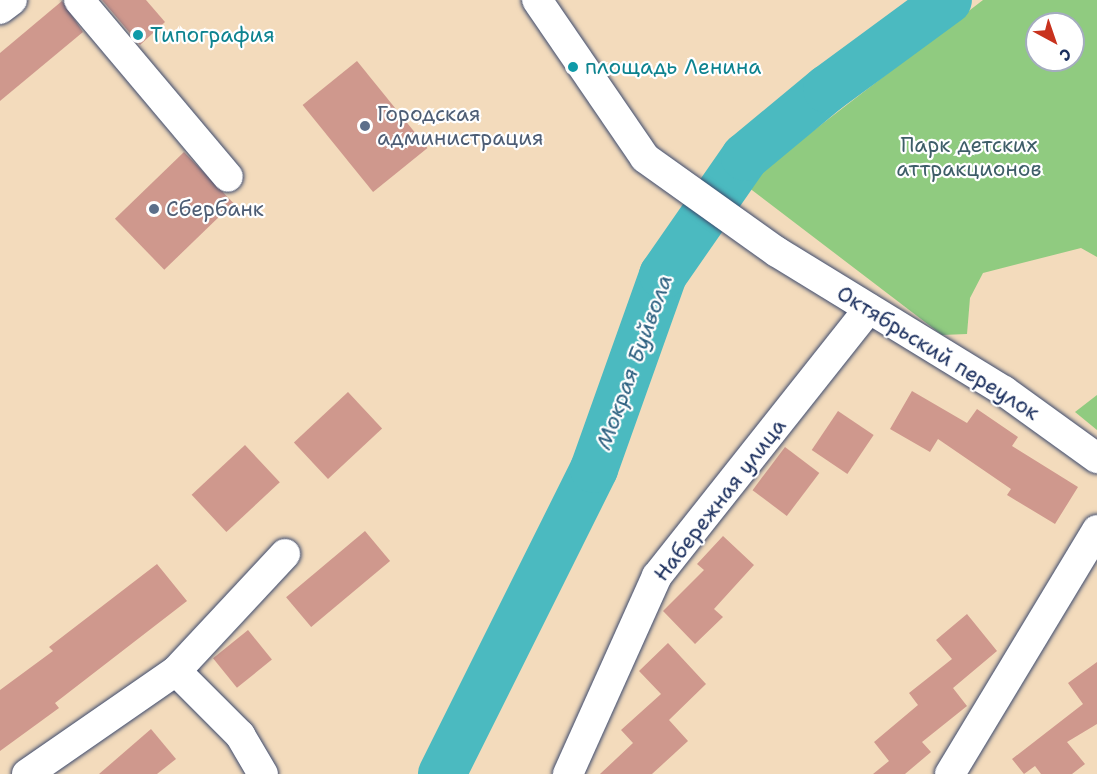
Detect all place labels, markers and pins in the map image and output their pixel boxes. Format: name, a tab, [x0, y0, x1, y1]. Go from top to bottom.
place label: Типография	[150, 22, 275, 48]
marker: Типография	[131, 28, 145, 42]
place label: площадь Ленина	[585, 54, 761, 80]
marker: площадь Ленина	[566, 60, 580, 74]
place label: Городская администрация	[377, 101, 544, 151]
marker: Городская администрация	[358, 119, 372, 133]
place label: Сбербанк	[166, 196, 264, 222]
marker: Сбербанк	[147, 202, 161, 216]

